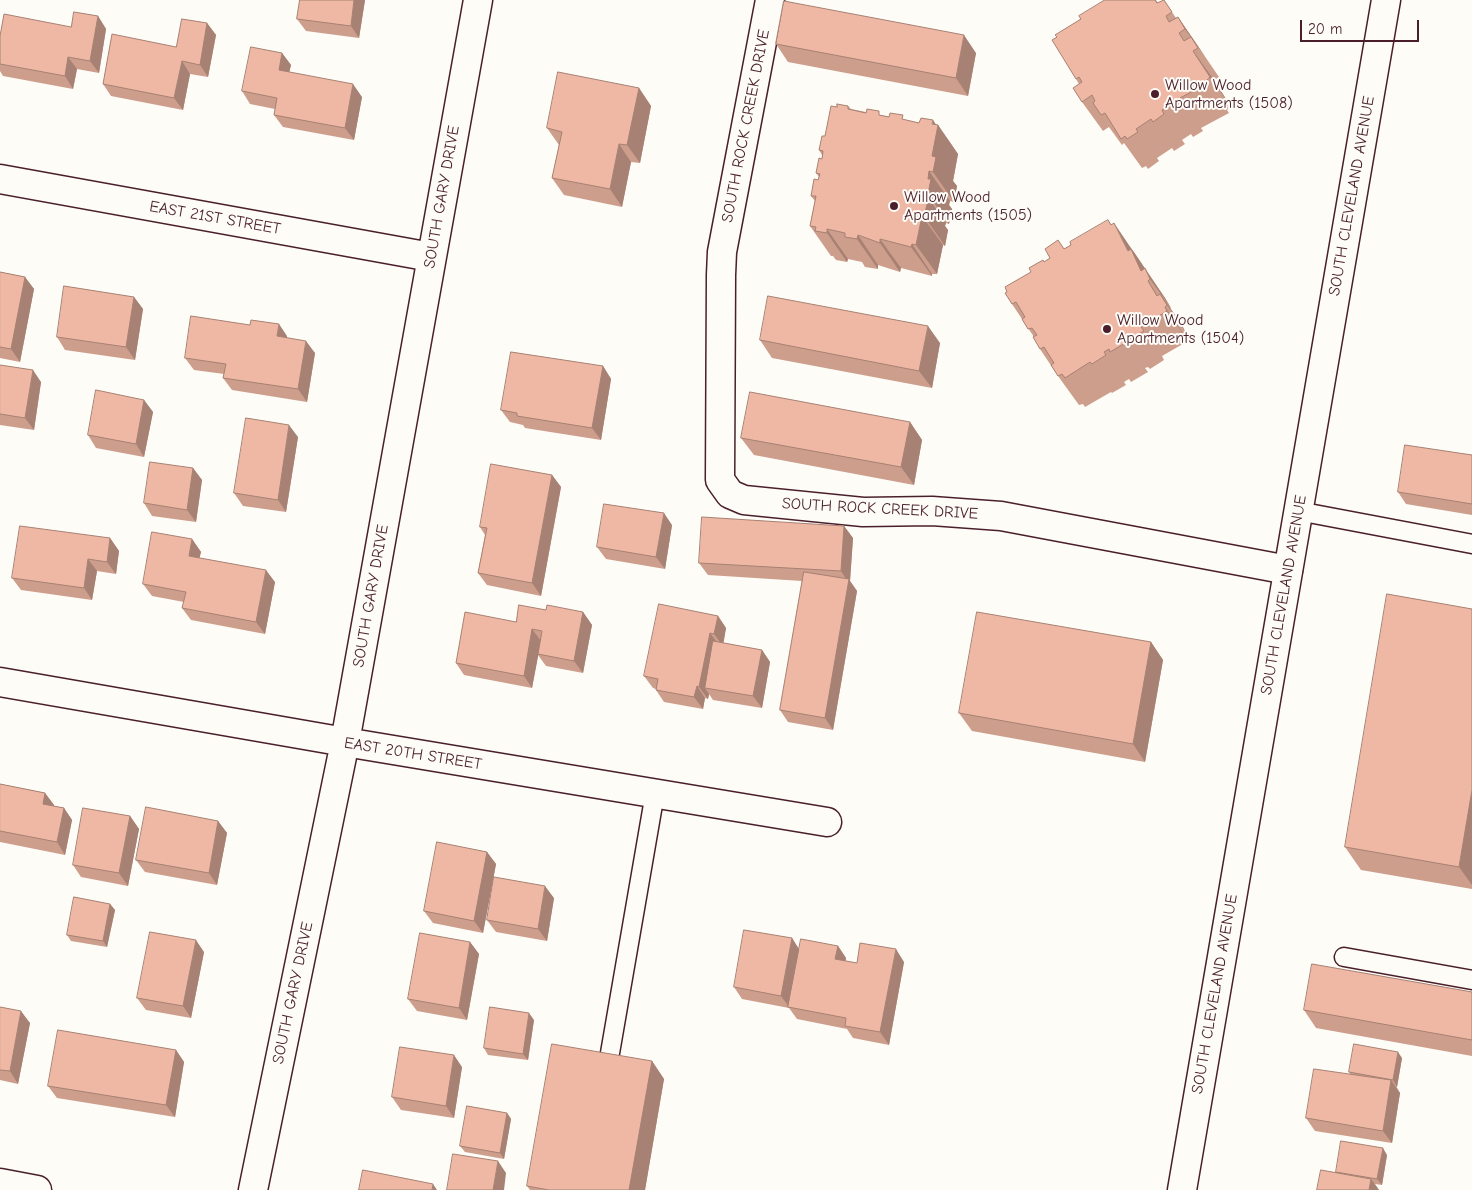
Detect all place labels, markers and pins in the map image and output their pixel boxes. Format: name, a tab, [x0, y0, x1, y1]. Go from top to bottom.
place label: Willow Wood Apartments (1508)	[1165, 75, 1293, 113]
marker: Willow Wood Apartments (1508)	[1149, 88, 1161, 100]
place label: Willow Wood Apartments (1505)	[904, 187, 1032, 225]
marker: Willow Wood Apartments (1505)	[888, 200, 900, 212]
place label: Willow Wood Apartments (1504)	[1117, 310, 1244, 348]
marker: Willow Wood Apartments (1504)	[1101, 323, 1113, 335]

